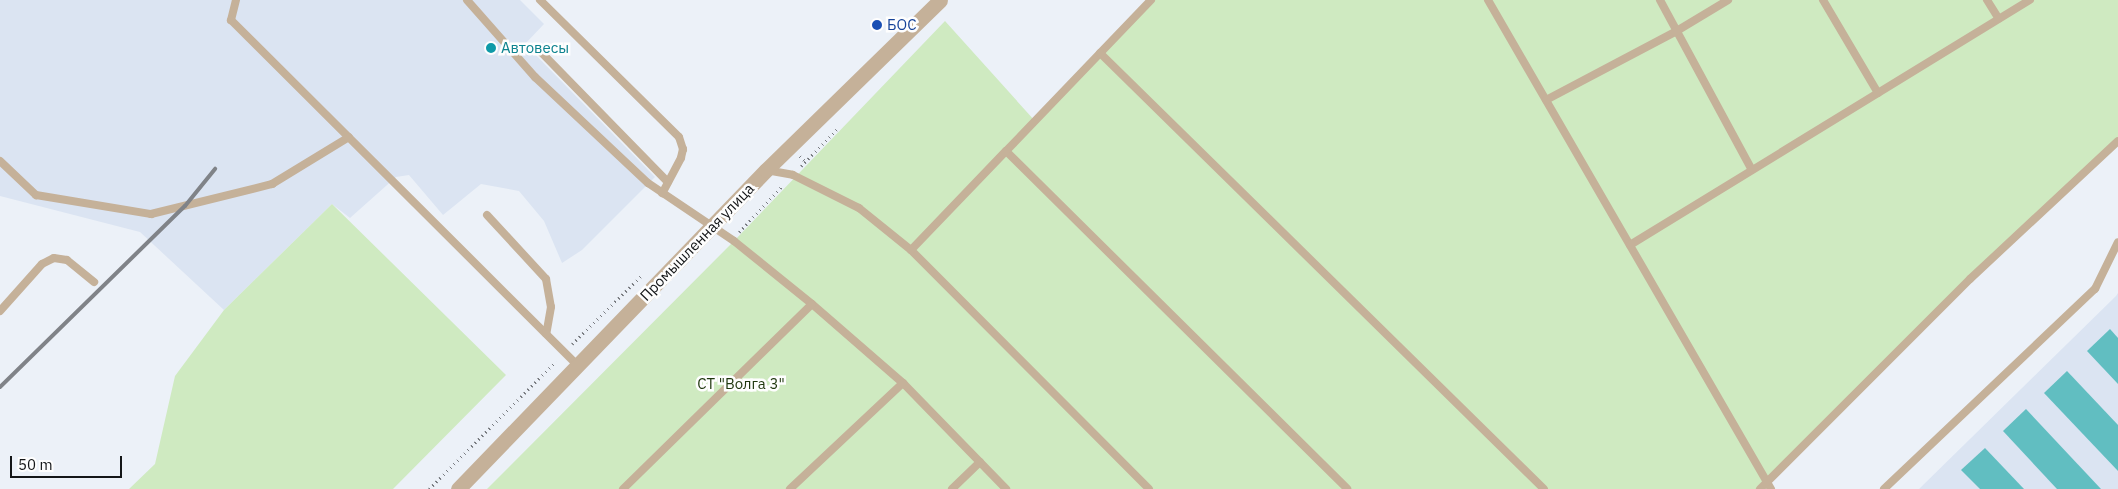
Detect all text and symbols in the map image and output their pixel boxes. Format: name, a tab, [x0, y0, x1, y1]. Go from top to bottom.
place label: БОС	[887, 16, 916, 34]
marker: БОС	[871, 19, 883, 31]
place label: Автовесы	[501, 39, 569, 57]
marker: Автовесы	[485, 42, 497, 54]
street label: Промышленная улица	[636, 180, 758, 304]
park label: СТ "Волга 3"	[697, 375, 785, 393]
scale bar	[12, 446, 125, 478]
text: 50 m	[18, 455, 53, 474]

